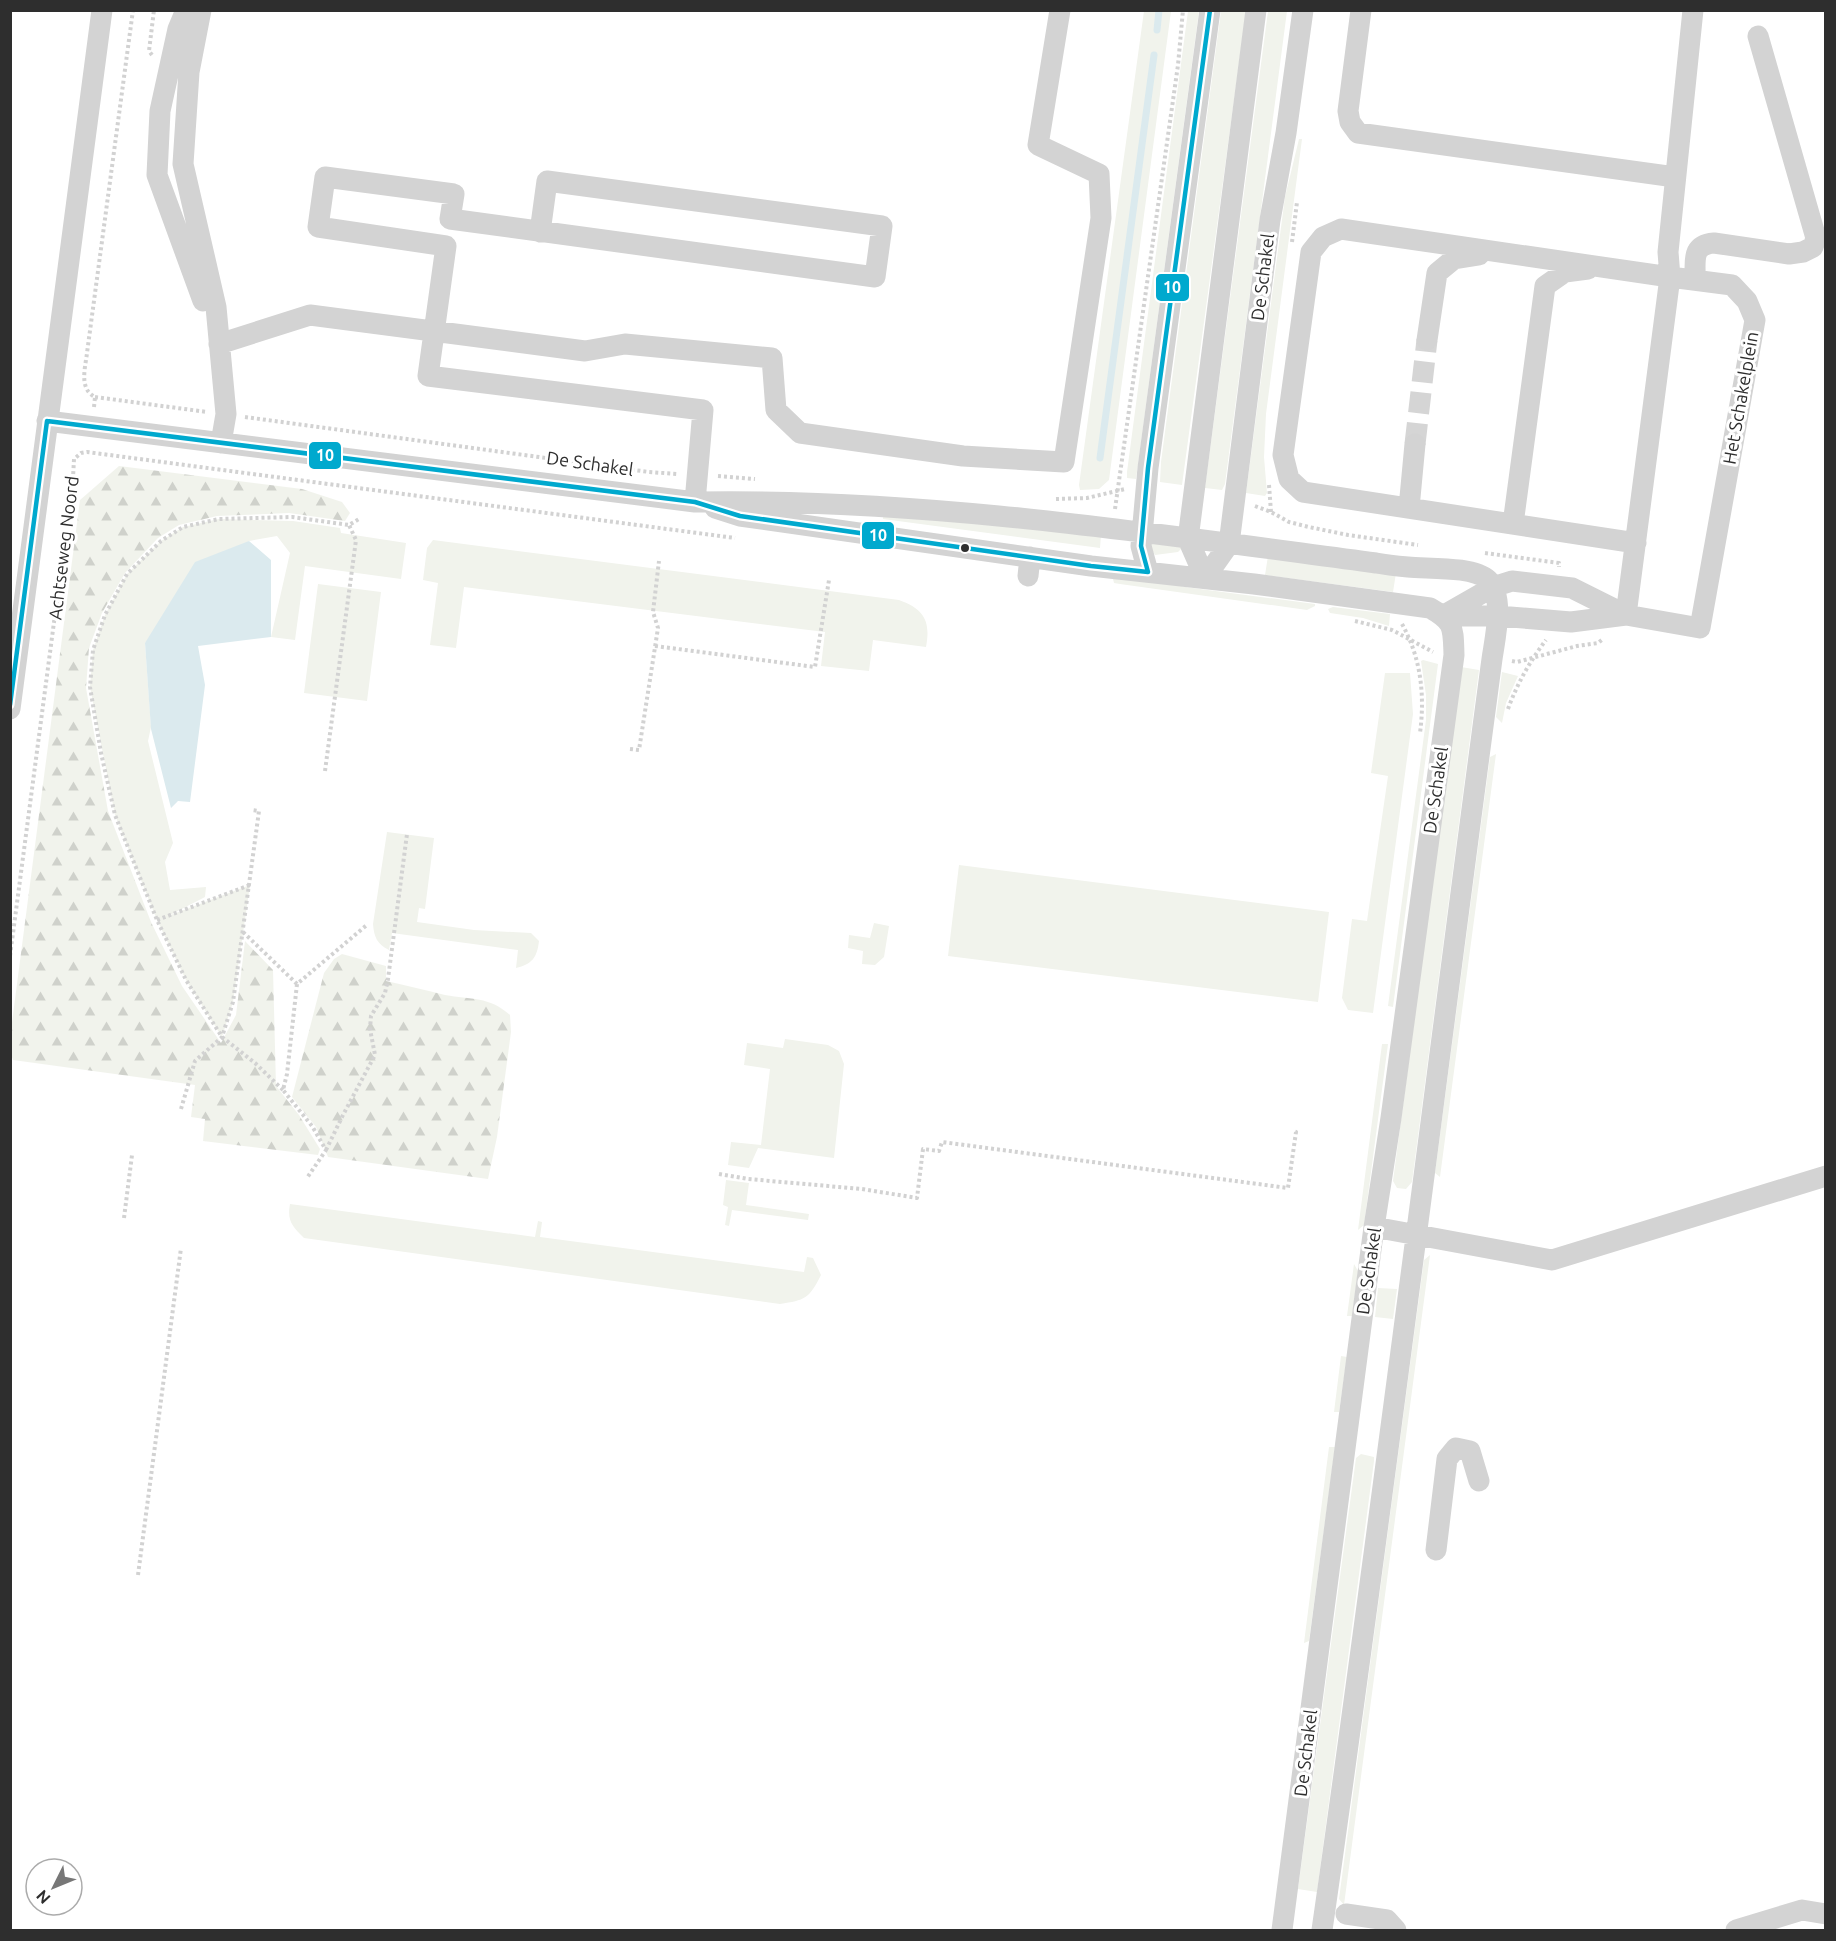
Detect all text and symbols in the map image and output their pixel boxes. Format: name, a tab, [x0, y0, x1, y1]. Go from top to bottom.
street label: De Schakel	[1247, 232, 1277, 322]
line badge: 10	[1155, 273, 1190, 302]
text: 10	[1163, 278, 1181, 296]
street label: Het Schakelplein	[1719, 330, 1762, 466]
line badge: 10	[308, 441, 342, 470]
text: 10	[316, 446, 334, 464]
street label: De Schakel	[545, 447, 635, 479]
street label: Achtseweg Noord	[44, 475, 82, 621]
line badge: 10	[861, 521, 895, 550]
text: 10	[869, 526, 887, 544]
unlabelled marker	[959, 542, 971, 554]
street label: De Schakel	[1419, 745, 1451, 835]
street label: De Schakel	[1352, 1226, 1384, 1316]
street label: De Schakel	[1290, 1708, 1320, 1798]
north arrow	[24, 1857, 84, 1917]
text: N	[32, 1887, 54, 1908]

